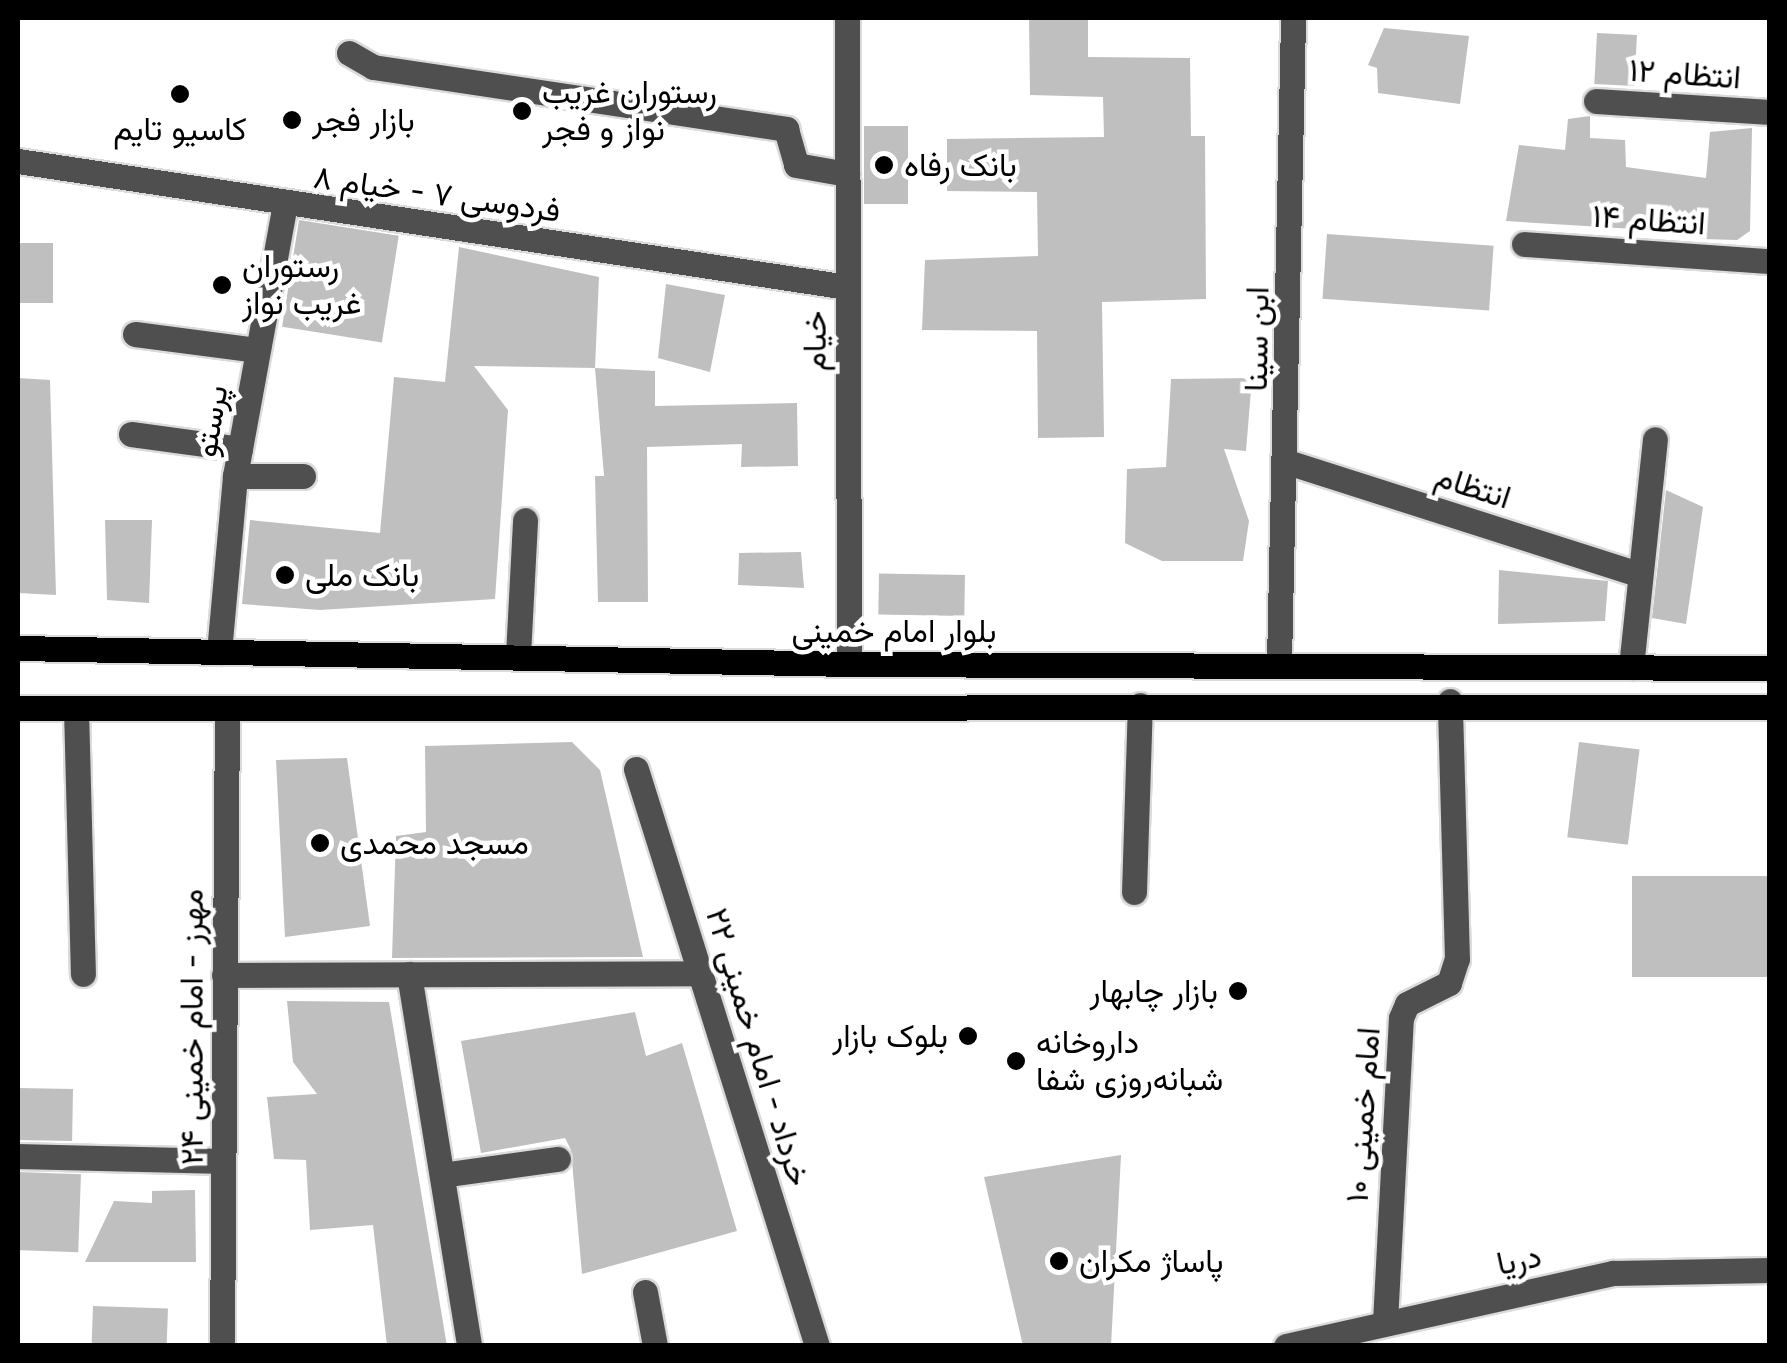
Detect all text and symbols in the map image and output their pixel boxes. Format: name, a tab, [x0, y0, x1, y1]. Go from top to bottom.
street label: انتظام ۱۲	[1628, 51, 1742, 97]
place label: رستوران غریب نواز و فجر	[542, 74, 717, 149]
marker: کاسیو تایم	[169, 83, 191, 105]
marker: رستوران غریب نواز و فجر	[511, 100, 533, 122]
place label: بازار فجر	[312, 101, 415, 139]
marker: بازار فجر	[281, 109, 303, 131]
place label: کاسیو تایم	[113, 110, 247, 148]
place label: بانک رفاه	[904, 146, 1017, 184]
marker: بانک رفاه	[873, 154, 895, 176]
street label: فردوسی ۷ - خیام ۸	[311, 158, 563, 230]
street label: انتظام ۱۴	[1591, 197, 1707, 243]
place label: رستوران غریب نواز	[242, 248, 361, 323]
marker: رستوران غریب نواز	[211, 274, 233, 296]
street label: ابن سینا	[1237, 286, 1277, 392]
street label: خیام	[796, 311, 834, 371]
street label: پرستو	[186, 382, 236, 460]
street label: انتظام	[1430, 457, 1516, 517]
place label: بانک ملی	[305, 556, 419, 594]
marker: بانک ملی	[274, 564, 296, 586]
street label: بلوار امام خمینی	[791, 612, 997, 650]
place label: مسجد محمدی	[340, 824, 529, 862]
marker: مسجد محمدی	[309, 832, 331, 854]
street label: مهرز - امام خمینی ۲۴	[173, 889, 211, 1165]
street label: خرداد - امام خمینی ۲۲	[697, 903, 819, 1191]
place label: بازار چابهار	[1090, 972, 1218, 1010]
marker: بازار چابهار	[1227, 980, 1249, 1002]
place label: بلوک بازار	[832, 1017, 948, 1055]
place label: داروخانه شبانه‌روزی شفا	[1036, 1024, 1223, 1099]
marker: بلوک بازار	[957, 1025, 979, 1047]
street label: امام خمینی ۱۰	[1338, 1026, 1388, 1204]
marker: داروخانه شبانه‌روزی شفا	[1005, 1050, 1027, 1072]
street label: دریا	[1493, 1237, 1545, 1283]
place label: پاساژ مکران	[1079, 1242, 1224, 1280]
marker: پاساژ مکران	[1048, 1250, 1070, 1272]

